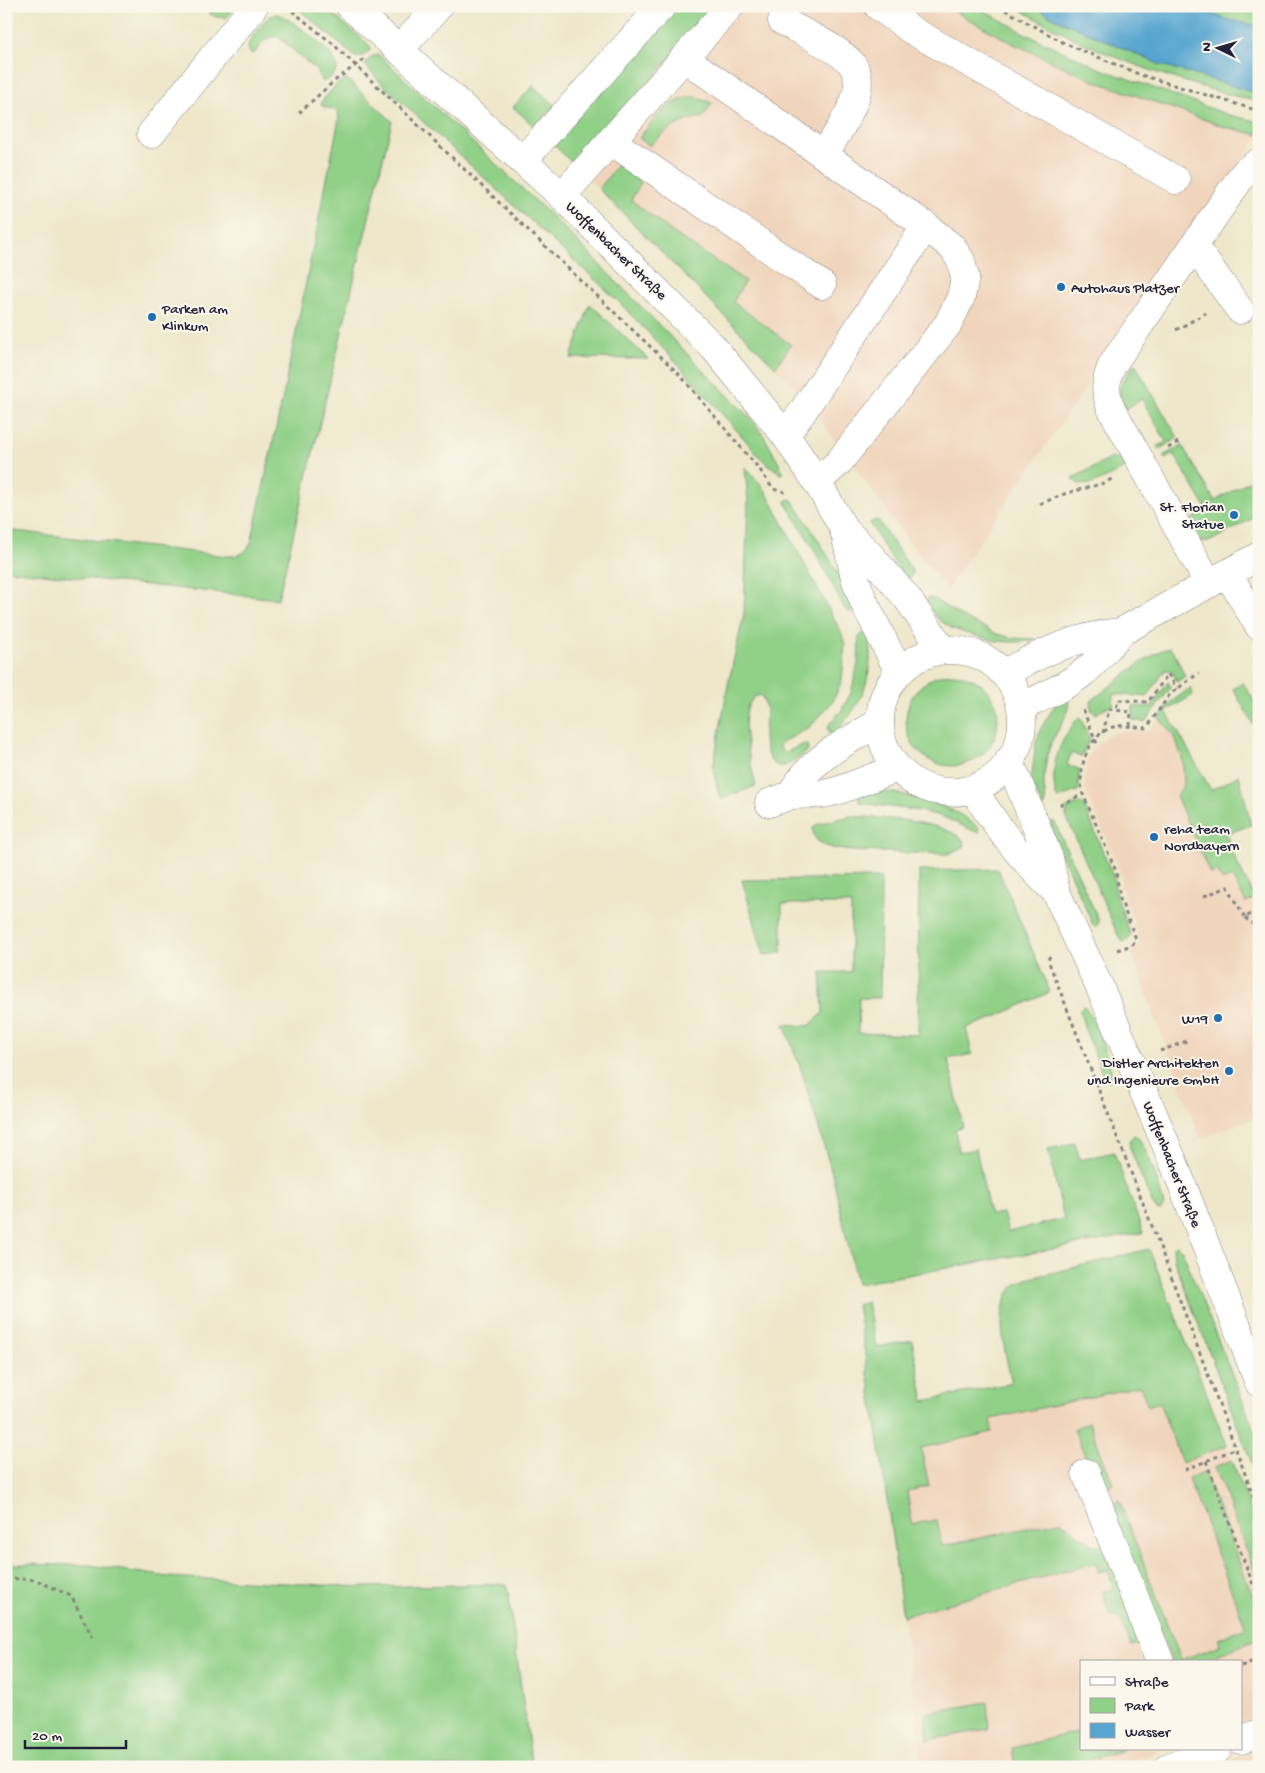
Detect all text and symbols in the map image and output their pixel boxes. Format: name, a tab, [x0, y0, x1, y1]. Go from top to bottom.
north arrow	[1192, 22, 1242, 72]
text: N	[1199, 42, 1216, 52]
street label: Woffenbacher Straße	[561, 198, 670, 305]
place label: Autohaus Platzer	[1071, 280, 1181, 298]
marker: Autohaus Platzer	[1055, 281, 1067, 293]
place label: Parken am Klinkum	[161, 301, 228, 336]
marker: Parken am Klinkum	[146, 311, 158, 323]
place label: St. Florian Statue	[1160, 499, 1224, 534]
marker: St. Florian Statue	[1228, 509, 1240, 521]
place label: reha team Nordbayern	[1164, 821, 1239, 856]
marker: reha team Nordbayern	[1148, 831, 1160, 843]
place label: W19	[1182, 1011, 1208, 1029]
marker: W19	[1212, 1012, 1224, 1024]
place label: Distler Architekten und Ingenieure GmbH	[1087, 1055, 1219, 1090]
marker: Distler Architekten und Ingenieure GmbH	[1223, 1065, 1235, 1077]
street label: Woffenbacher Straße	[1138, 1099, 1205, 1231]
legend	[1080, 1660, 1242, 1750]
text: Straße	[1125, 1674, 1169, 1692]
text: Park	[1124, 1698, 1155, 1716]
scale bar	[25, 1718, 126, 1750]
text: Wasser	[1125, 1724, 1172, 1742]
text: 20 m	[32, 1728, 62, 1746]

